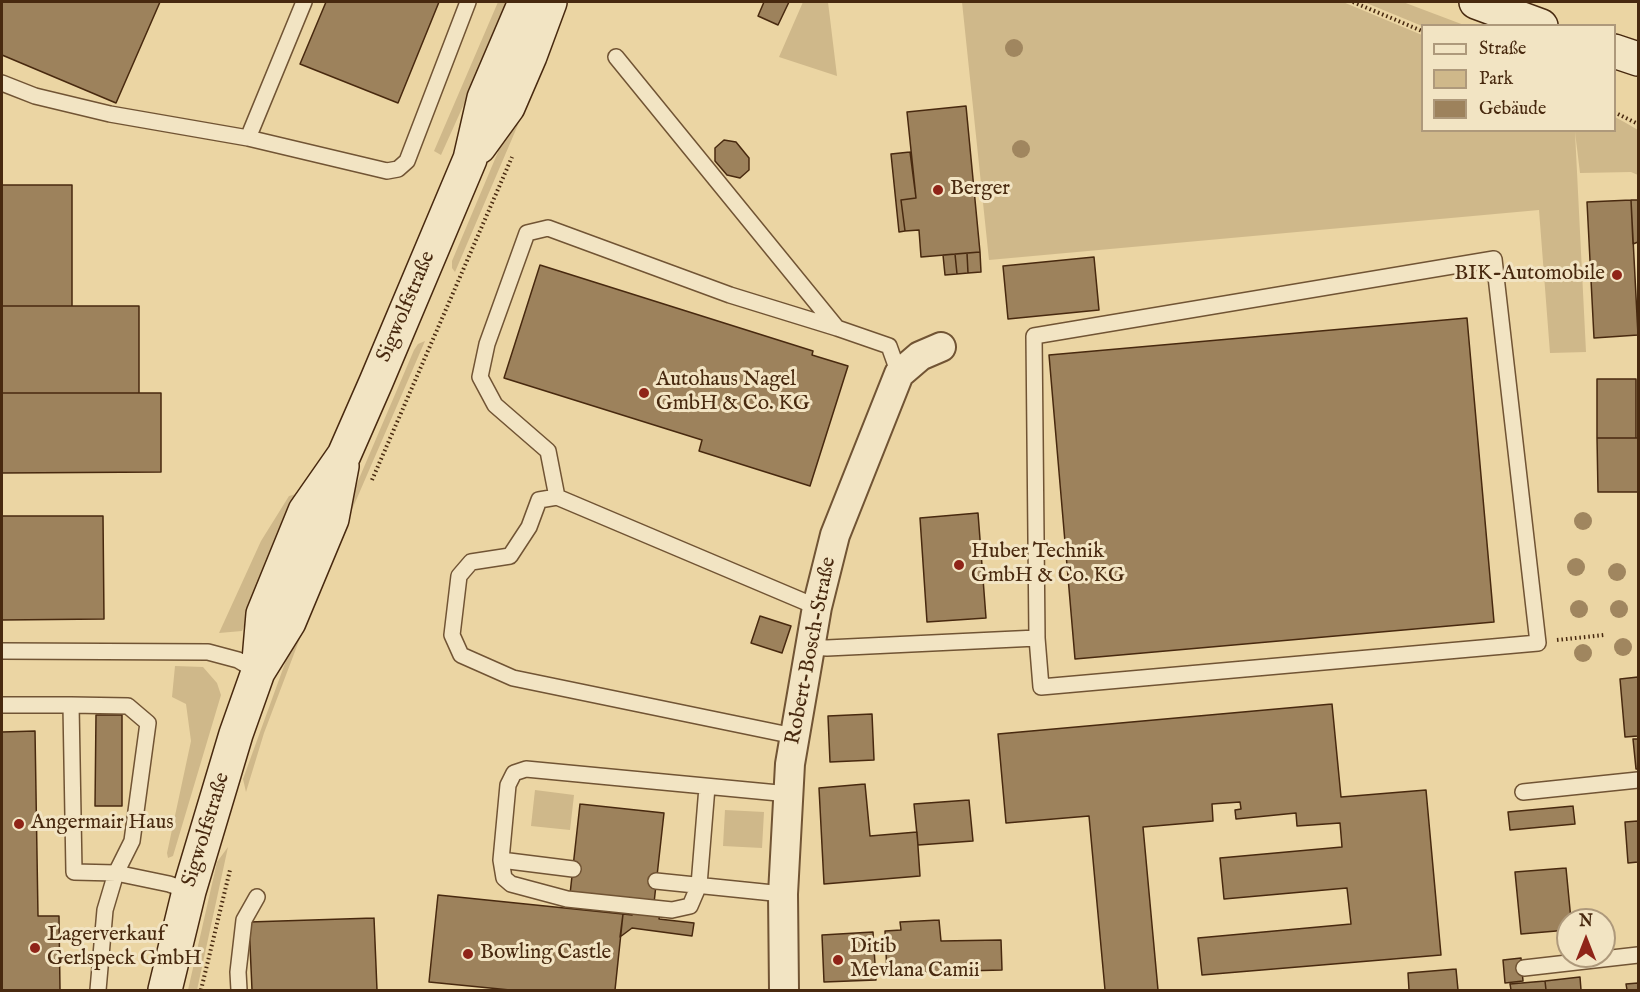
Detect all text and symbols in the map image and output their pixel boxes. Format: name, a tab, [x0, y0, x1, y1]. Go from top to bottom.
legend	[1421, 24, 1616, 132]
text: Straße	[1479, 38, 1526, 61]
text: Park	[1479, 68, 1513, 91]
text: Gebäude	[1479, 98, 1546, 121]
place label: Berger	[950, 177, 1010, 203]
marker: Berger	[931, 183, 945, 197]
street label: Sigwolfstraße	[372, 248, 442, 366]
place label: BIK-Automobile	[1454, 262, 1605, 288]
marker: BIK-Automobile	[1610, 268, 1624, 282]
place label: Autohaus Nagel GmbH & Co. KG	[656, 368, 810, 418]
marker: Autohaus Nagel GmbH & Co. KG	[637, 386, 651, 400]
place label: Huber Technik GmbH & Co. KG	[971, 540, 1125, 590]
street label: Robert-Bosch-Straße	[781, 555, 843, 747]
marker: Huber Technik GmbH & Co. KG	[952, 558, 966, 572]
street label: Sigwolfstraße	[178, 770, 236, 890]
place label: Angermair Haus	[31, 811, 174, 837]
marker: Angermair Haus	[12, 817, 26, 831]
north arrow	[1556, 908, 1616, 968]
text: N	[1579, 912, 1593, 932]
place label: Lagerverkauf Gerlspeck GmbH	[47, 923, 202, 973]
place label: Ditib Mevlana Camii	[850, 935, 980, 985]
marker: Lagerverkauf Gerlspeck GmbH	[28, 941, 42, 955]
place label: Bowling Castle	[480, 941, 611, 967]
marker: Bowling Castle	[461, 947, 475, 961]
marker: Ditib Mevlana Camii	[831, 953, 845, 967]

